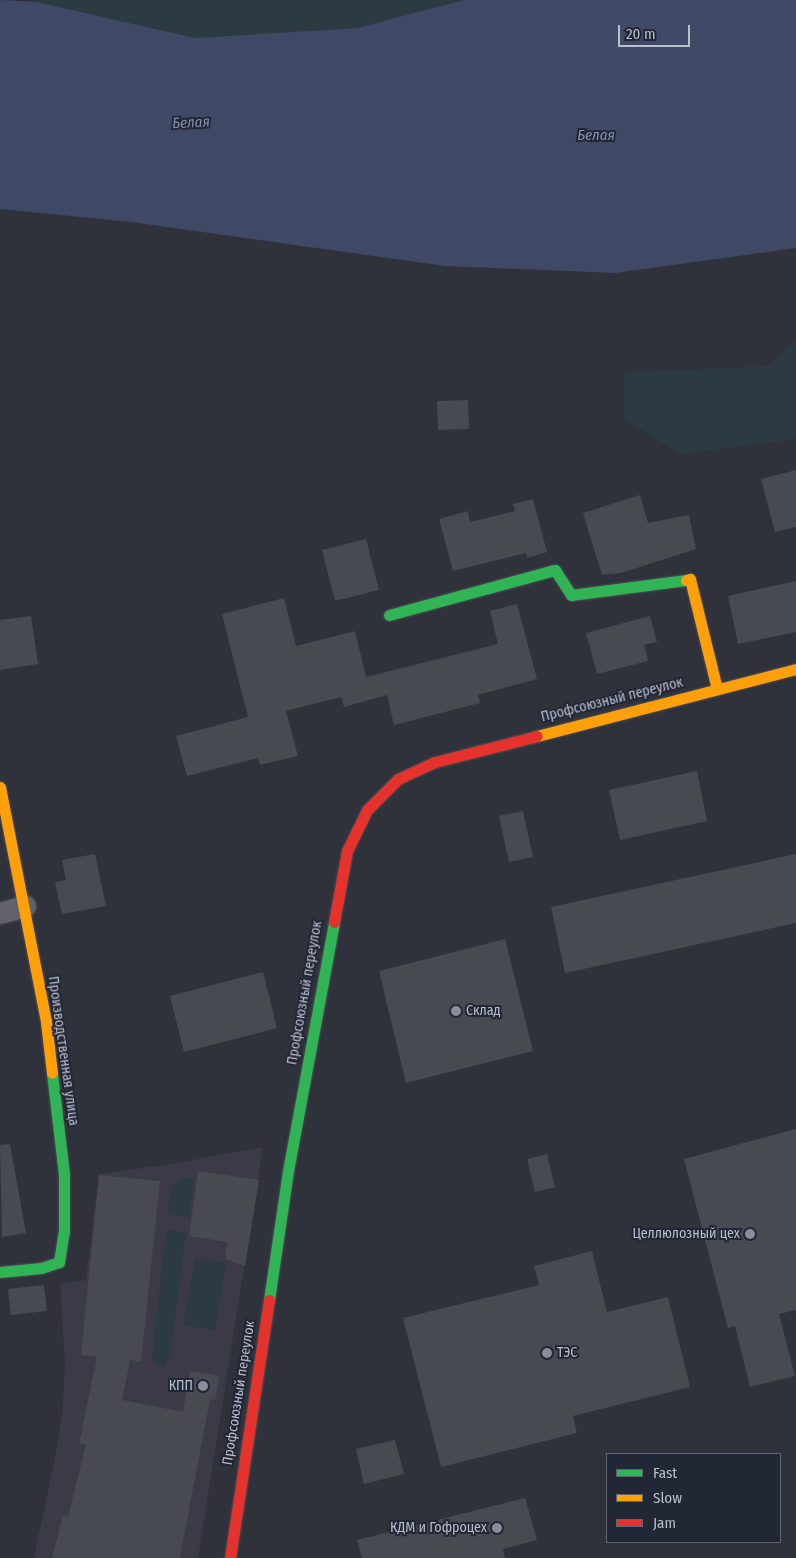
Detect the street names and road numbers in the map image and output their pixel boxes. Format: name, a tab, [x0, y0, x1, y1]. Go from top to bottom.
street label: Профсоюзный переулок	[539, 674, 685, 726]
street label: Профсоюзный переулок	[284, 920, 326, 1066]
street label: Производственная улица	[44, 975, 82, 1127]
street label: Профсоюзный переулок	[219, 1320, 259, 1466]

